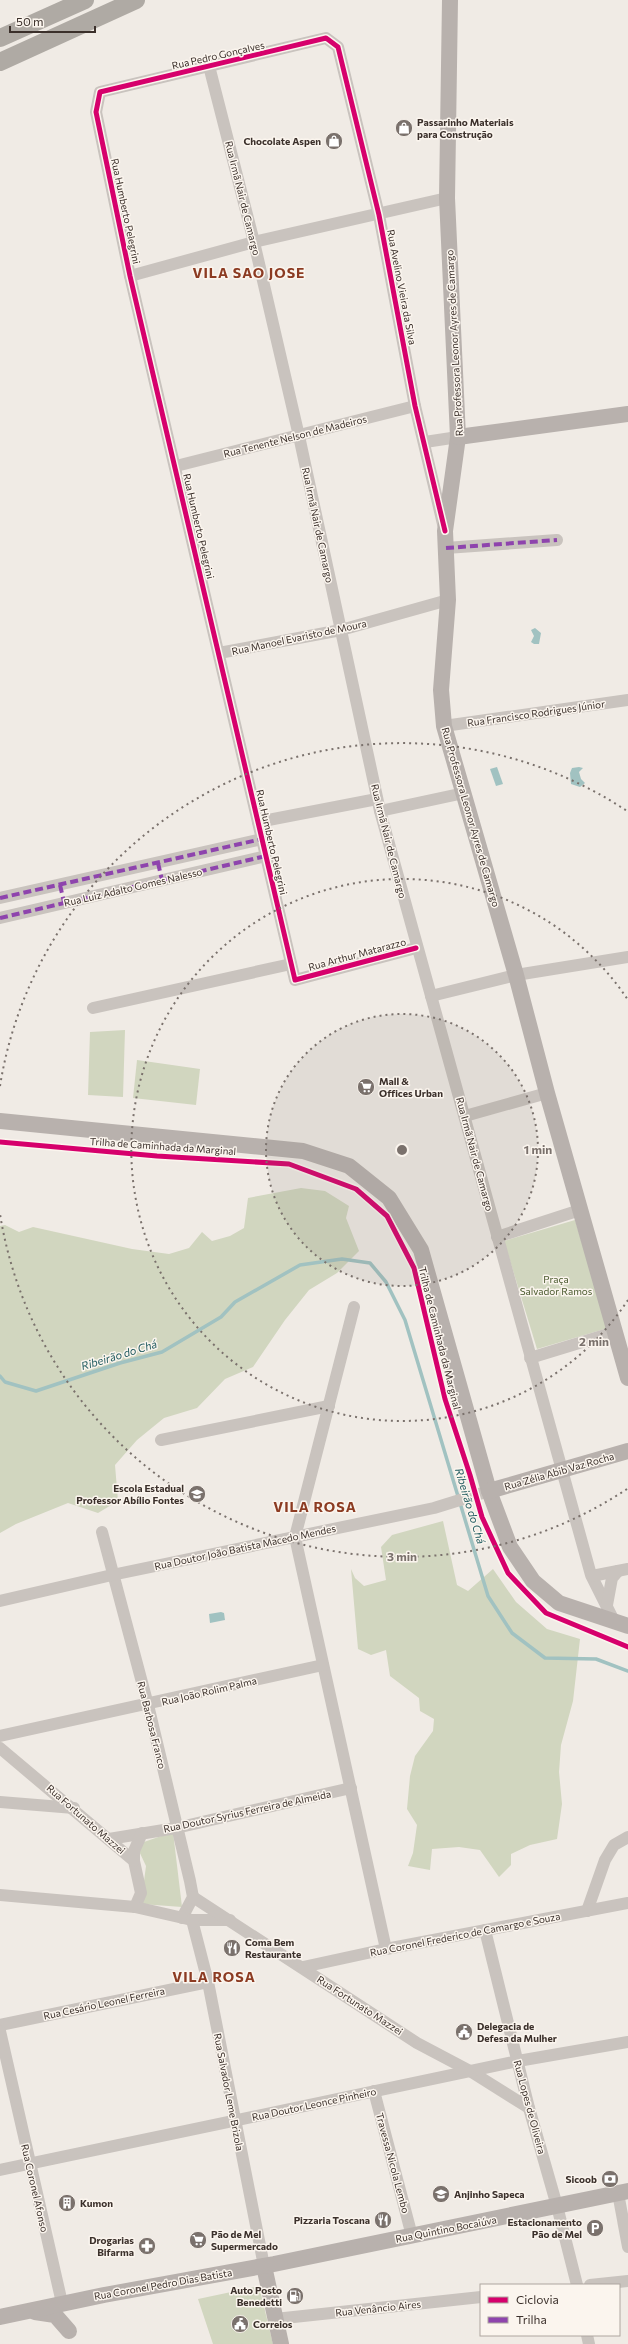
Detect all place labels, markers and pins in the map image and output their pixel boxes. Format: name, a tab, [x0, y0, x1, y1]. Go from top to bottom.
place label: Passarinho Materiais para Construção	[417, 116, 514, 140]
shop icon: Passarinho Materiais para Construção	[394, 118, 414, 138]
shop icon: Chocolate Aspen	[324, 131, 344, 151]
place label: Chocolate Aspen	[243, 135, 321, 147]
place label: Mall & Offices Urban	[379, 1075, 443, 1099]
supermarket icon: Mall & Offices Urban	[356, 1077, 376, 1097]
centre of rings	[395, 1143, 409, 1157]
place label: Escola Estadual Professor Abílio Fontes	[76, 1482, 184, 1506]
school or university icon: Escola Estadual Professor Abílio Fontes	[187, 1484, 207, 1504]
place label: Coma Bem Restaurante	[245, 1936, 301, 1960]
restaurant icon: Coma Bem Restaurante	[222, 1938, 242, 1958]
place label: Delegacia de Defesa da Mulher	[477, 2020, 557, 2044]
public building icon: Delegacia de Defesa da Mulher	[454, 2022, 474, 2042]
bank icon: Sicoob	[600, 2169, 620, 2189]
place label: Sicoob	[565, 2173, 597, 2185]
school or university icon: Anjinho Sapeca	[431, 2184, 451, 2204]
place label: Anjinho Sapeca	[454, 2188, 525, 2200]
building icon: Kumon	[57, 2193, 77, 2213]
place label: Kumon	[80, 2197, 113, 2209]
restaurant icon: Pizzaria Toscana	[373, 2210, 393, 2230]
place label: Pizzaria Toscana	[294, 2214, 370, 2226]
place label: Estacionamento Pão de Mel	[507, 2216, 582, 2240]
parking icon: Estacionamento Pão de Mel	[585, 2218, 605, 2238]
place label: Pão de Mel Supermercado	[211, 2228, 278, 2252]
supermarket icon: Pão de Mel Supermercado	[188, 2230, 208, 2250]
place label: Drogarias Bifarma	[89, 2234, 134, 2258]
pharmacy icon: Drogarias Bifarma	[137, 2236, 157, 2256]
place label: Auto Posto Benedetti	[230, 2284, 282, 2308]
fuel station icon: Auto Posto Benedetti	[285, 2286, 305, 2306]
public building icon: Correios	[230, 2314, 250, 2334]
place label: Correios	[253, 2318, 293, 2330]

